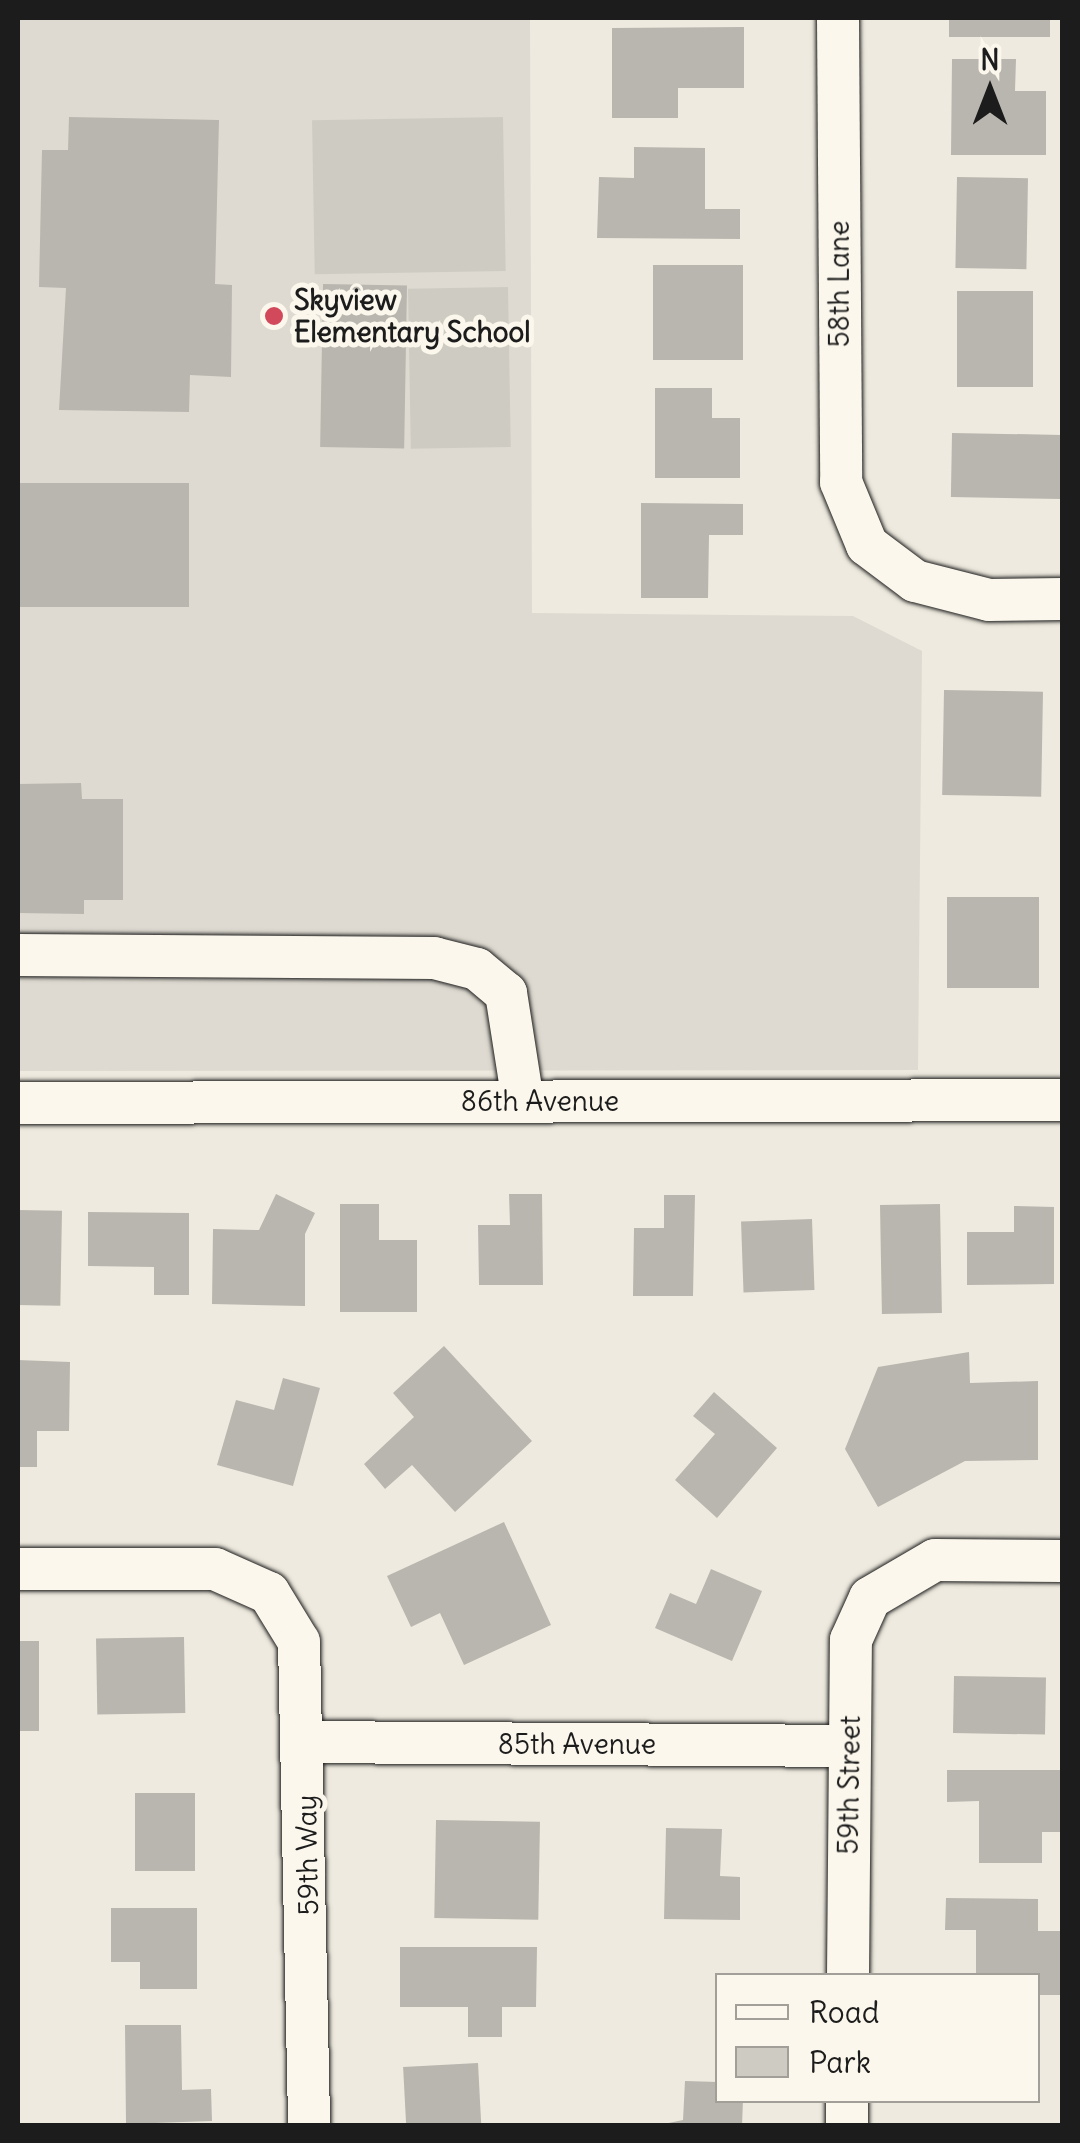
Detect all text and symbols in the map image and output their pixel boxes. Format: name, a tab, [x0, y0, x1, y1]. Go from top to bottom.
north arrow	[940, 40, 1040, 140]
text: N	[980, 42, 1000, 78]
street label: 58th Lane	[822, 221, 856, 347]
place label: Skyview Elementary School	[294, 283, 531, 349]
marker: Skyview Elementary School	[263, 305, 285, 327]
street label: 86th Avenue	[461, 1084, 619, 1118]
street label: 59th Street	[831, 1715, 867, 1855]
street label: 85th Avenue	[498, 1727, 656, 1761]
street label: 59th Way	[289, 1794, 325, 1916]
legend	[715, 1973, 1040, 2103]
text: Road	[809, 1993, 879, 2031]
text: Park	[809, 2043, 871, 2081]

